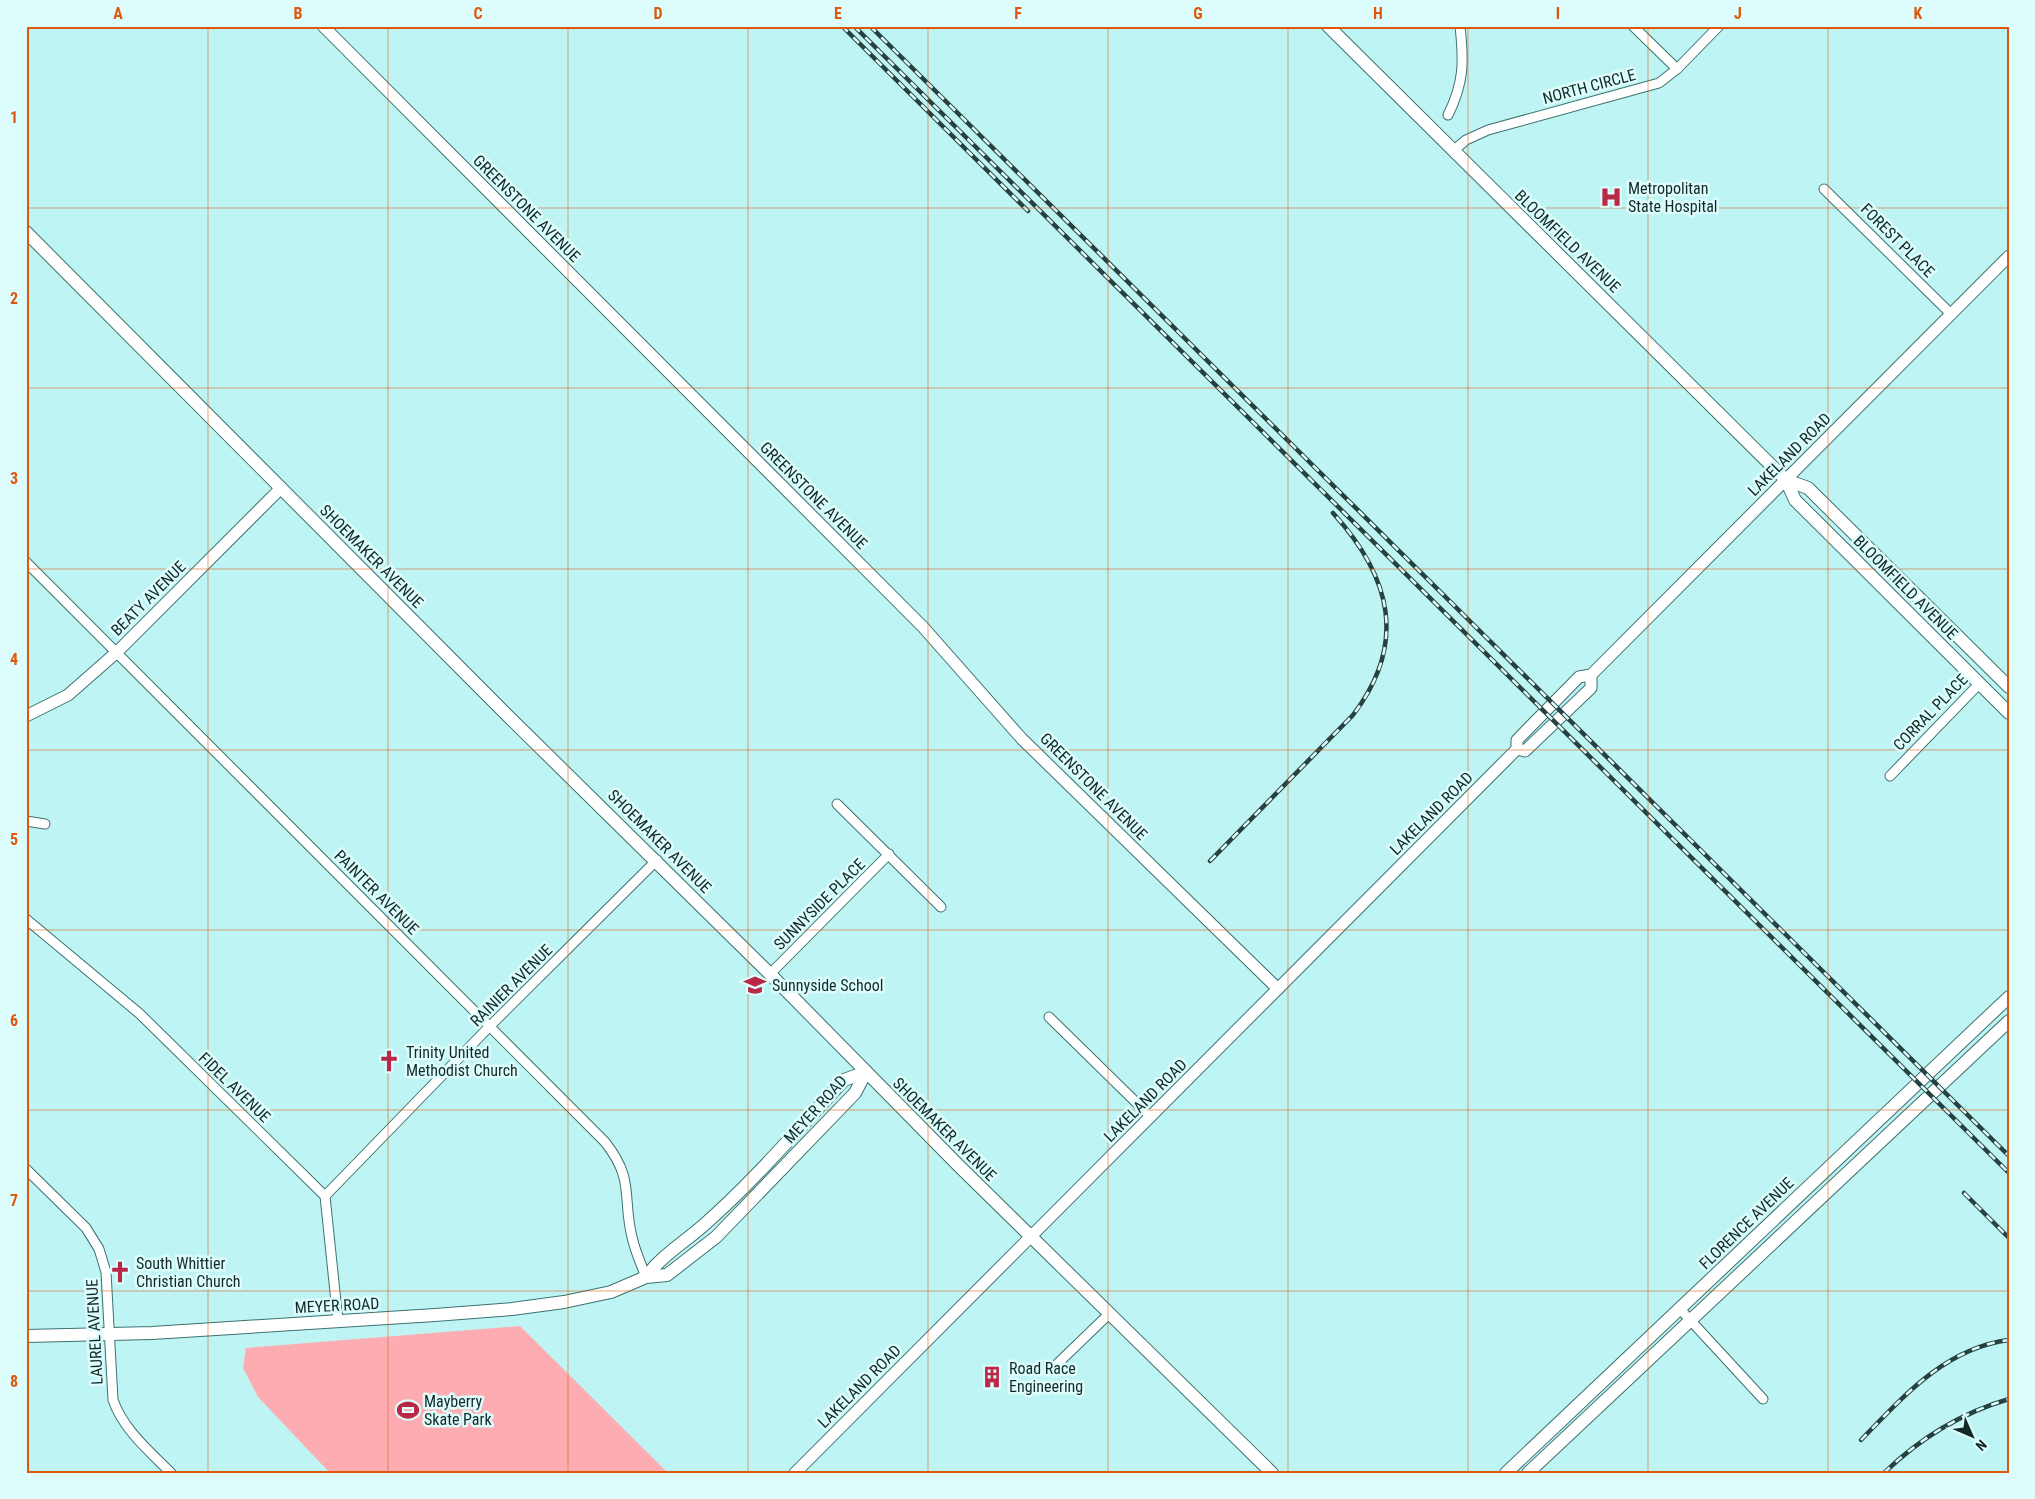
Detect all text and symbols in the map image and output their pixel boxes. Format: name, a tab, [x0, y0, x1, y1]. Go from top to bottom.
text: A	[113, 4, 123, 23]
text: B	[294, 4, 303, 23]
text: C	[473, 4, 483, 23]
text: D	[653, 4, 663, 23]
text: E	[834, 4, 842, 23]
text: F	[1014, 4, 1022, 23]
text: G	[1193, 4, 1203, 23]
text: H	[1373, 4, 1383, 23]
text: I	[1556, 4, 1560, 23]
text: J	[1734, 4, 1742, 23]
text: K	[1914, 4, 1923, 23]
street label: NORTH CIRCLE	[1541, 65, 1638, 108]
text: 1	[10, 108, 18, 127]
street label: GREENSTONE AVENUE	[469, 151, 584, 266]
place label: Metropolitan State Hospital	[1628, 179, 1717, 216]
hospital icon: Metropolitan State Hospital	[1598, 184, 1624, 210]
street label: BLOOMFIELD AVENUE	[1511, 186, 1624, 297]
street label: FOREST PLACE	[1857, 200, 1939, 281]
text: 2	[10, 289, 18, 308]
street label: LAKELAND ROAD	[1744, 409, 1835, 500]
street label: GREENSTONE AVENUE	[756, 438, 871, 553]
text: 3	[10, 469, 18, 488]
street label: SHOEMAKER AVENUE	[316, 501, 427, 612]
street label: BLOOMFIELD AVENUE	[1850, 531, 1962, 643]
street label: BEATY AVENUE	[107, 557, 190, 640]
text: 4	[10, 650, 18, 669]
street label: CORRAL PLACE	[1889, 670, 1972, 755]
street label: GREENSTONE AVENUE	[1036, 729, 1151, 844]
street label: LAKELAND ROAD	[1386, 768, 1477, 859]
street label: SHOEMAKER AVENUE	[604, 786, 715, 897]
text: 5	[10, 830, 18, 849]
street label: PAINTER AVENUE	[331, 846, 423, 939]
street label: SUNNYSIDE PLACE	[770, 855, 869, 954]
street label: RAINIER AVENUE	[466, 940, 556, 1030]
school or university icon: Sunnyside School	[742, 972, 768, 998]
place label: Sunnyside School	[772, 976, 883, 995]
text: 6	[10, 1011, 18, 1030]
place label: Trinity United Methodist Church	[406, 1043, 518, 1080]
street label: FIDEL AVENUE	[195, 1048, 275, 1126]
church icon: Trinity United Methodist Church	[376, 1048, 402, 1074]
street label: LAKELAND ROAD	[1100, 1055, 1191, 1146]
street label: MEYER ROAD	[780, 1071, 851, 1147]
street label: SHOEMAKER AVENUE	[889, 1074, 1000, 1185]
street label: FLORENCE AVENUE	[1695, 1174, 1798, 1273]
text: 7	[10, 1191, 18, 1210]
place label: South Whittier Christian Church	[136, 1254, 241, 1291]
church icon: South Whittier Christian Church	[107, 1259, 133, 1285]
street label: LAUREL AVENUE	[82, 1279, 107, 1385]
street label: MEYER ROAD	[294, 1294, 380, 1317]
street label: LAKELAND ROAD	[814, 1341, 905, 1432]
place label: Road Race Engineering	[1009, 1359, 1083, 1396]
building icon: Road Race Engineering	[979, 1364, 1005, 1390]
text: 8	[10, 1372, 18, 1391]
place label: Mayberry Skate Park	[424, 1392, 492, 1429]
sports icon: Mayberry Skate Park	[395, 1397, 421, 1423]
north arrow	[1948, 1412, 1998, 1462]
text: N	[1973, 1437, 1990, 1454]

